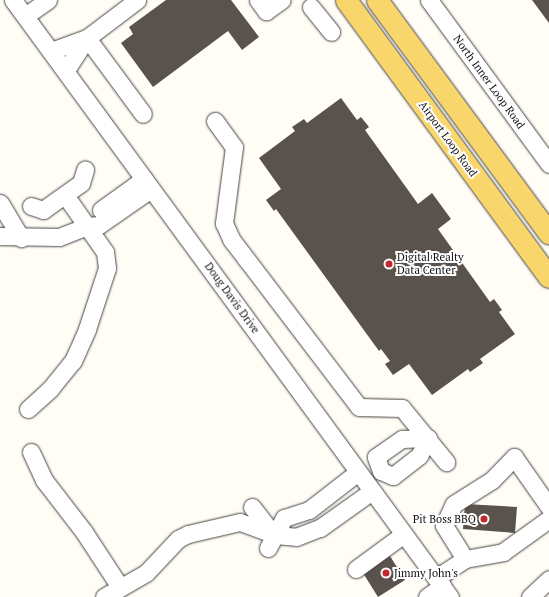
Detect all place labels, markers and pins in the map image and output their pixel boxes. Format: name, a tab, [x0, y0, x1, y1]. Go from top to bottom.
place label: Digital Realty Data Center	[397, 251, 464, 277]
marker: Digital Realty Data Center	[384, 259, 394, 269]
place label: Pit Boss BBQ	[413, 512, 476, 526]
marker: Pit Boss BBQ	[479, 514, 489, 524]
place label: Jimmy John's	[394, 566, 458, 580]
marker: Jimmy John's	[381, 568, 391, 578]

